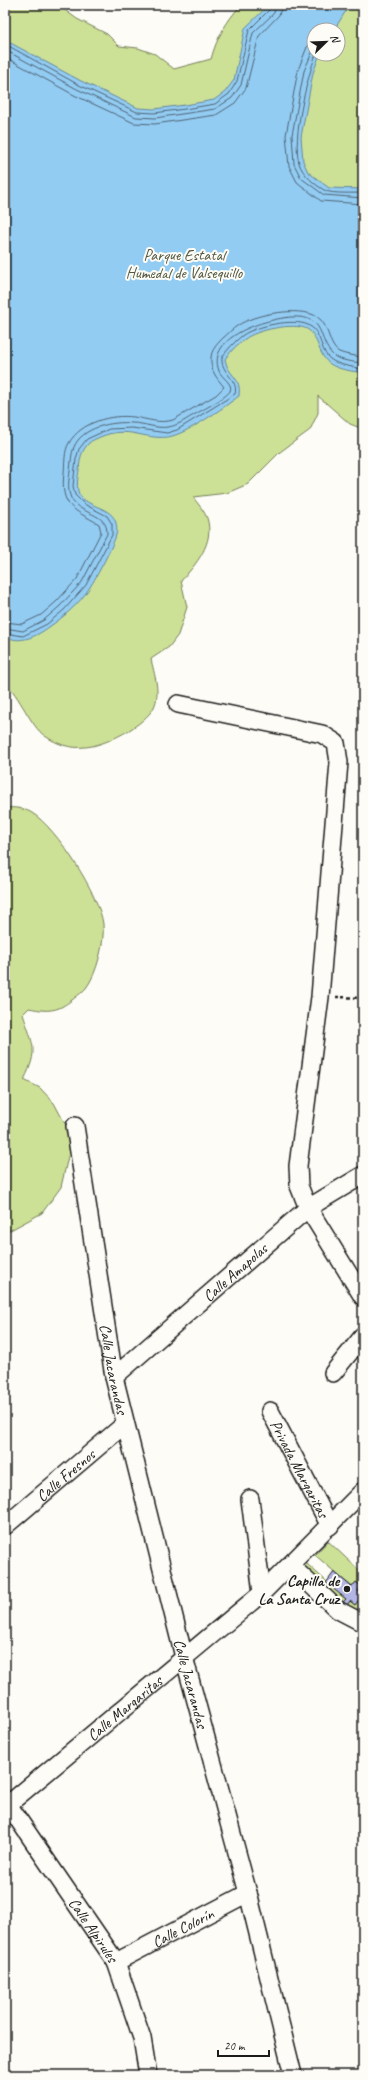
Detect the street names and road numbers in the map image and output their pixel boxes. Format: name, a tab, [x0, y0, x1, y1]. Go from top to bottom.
street label: Calle Amapolas	[199, 1238, 273, 1306]
street label: Calle Jacarandas	[95, 1323, 132, 1418]
street label: Privada Margaritas	[265, 1417, 334, 1523]
street label: Calle Fresnos	[32, 1444, 101, 1506]
street label: Calle Jacarandas	[169, 1637, 212, 1732]
street label: Calle Margaritas	[83, 1671, 168, 1746]
street label: Calle Alpirules	[64, 1894, 123, 1968]
street label: Calle Colorín	[149, 1903, 218, 1952]

